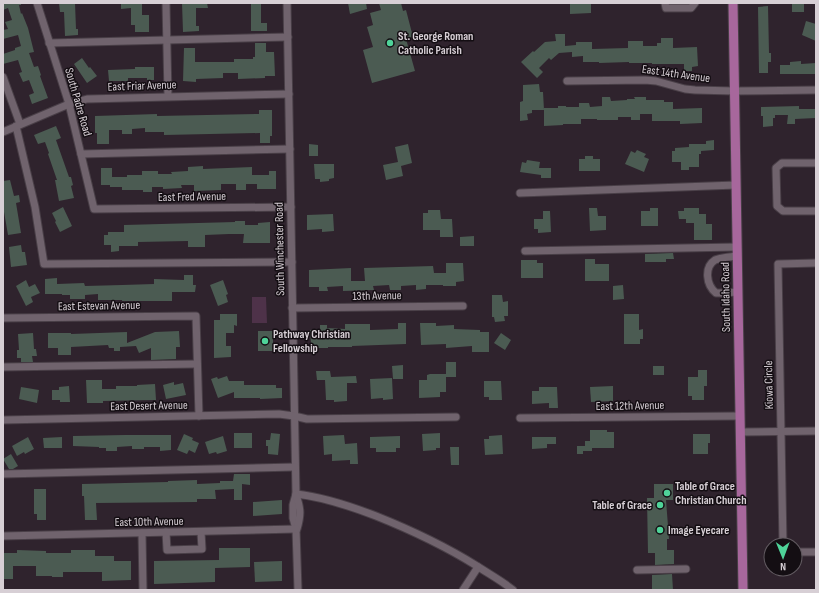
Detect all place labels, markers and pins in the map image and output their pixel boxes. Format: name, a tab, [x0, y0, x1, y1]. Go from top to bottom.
place label: St. George Roman Catholic Parish	[398, 29, 473, 58]
marker: St. George Roman Catholic Parish	[385, 38, 395, 48]
place label: Pathway Christian Fellowship	[273, 327, 350, 356]
marker: Pathway Christian Fellowship	[260, 336, 270, 346]
place label: Table of Grace Christian Church	[675, 479, 746, 508]
marker: Table of Grace Christian Church	[662, 488, 672, 498]
place label: Table of Grace	[592, 498, 652, 513]
marker: Table of Grace	[655, 500, 665, 510]
place label: Image Eyecare	[668, 523, 729, 538]
marker: Image Eyecare	[655, 525, 665, 535]

